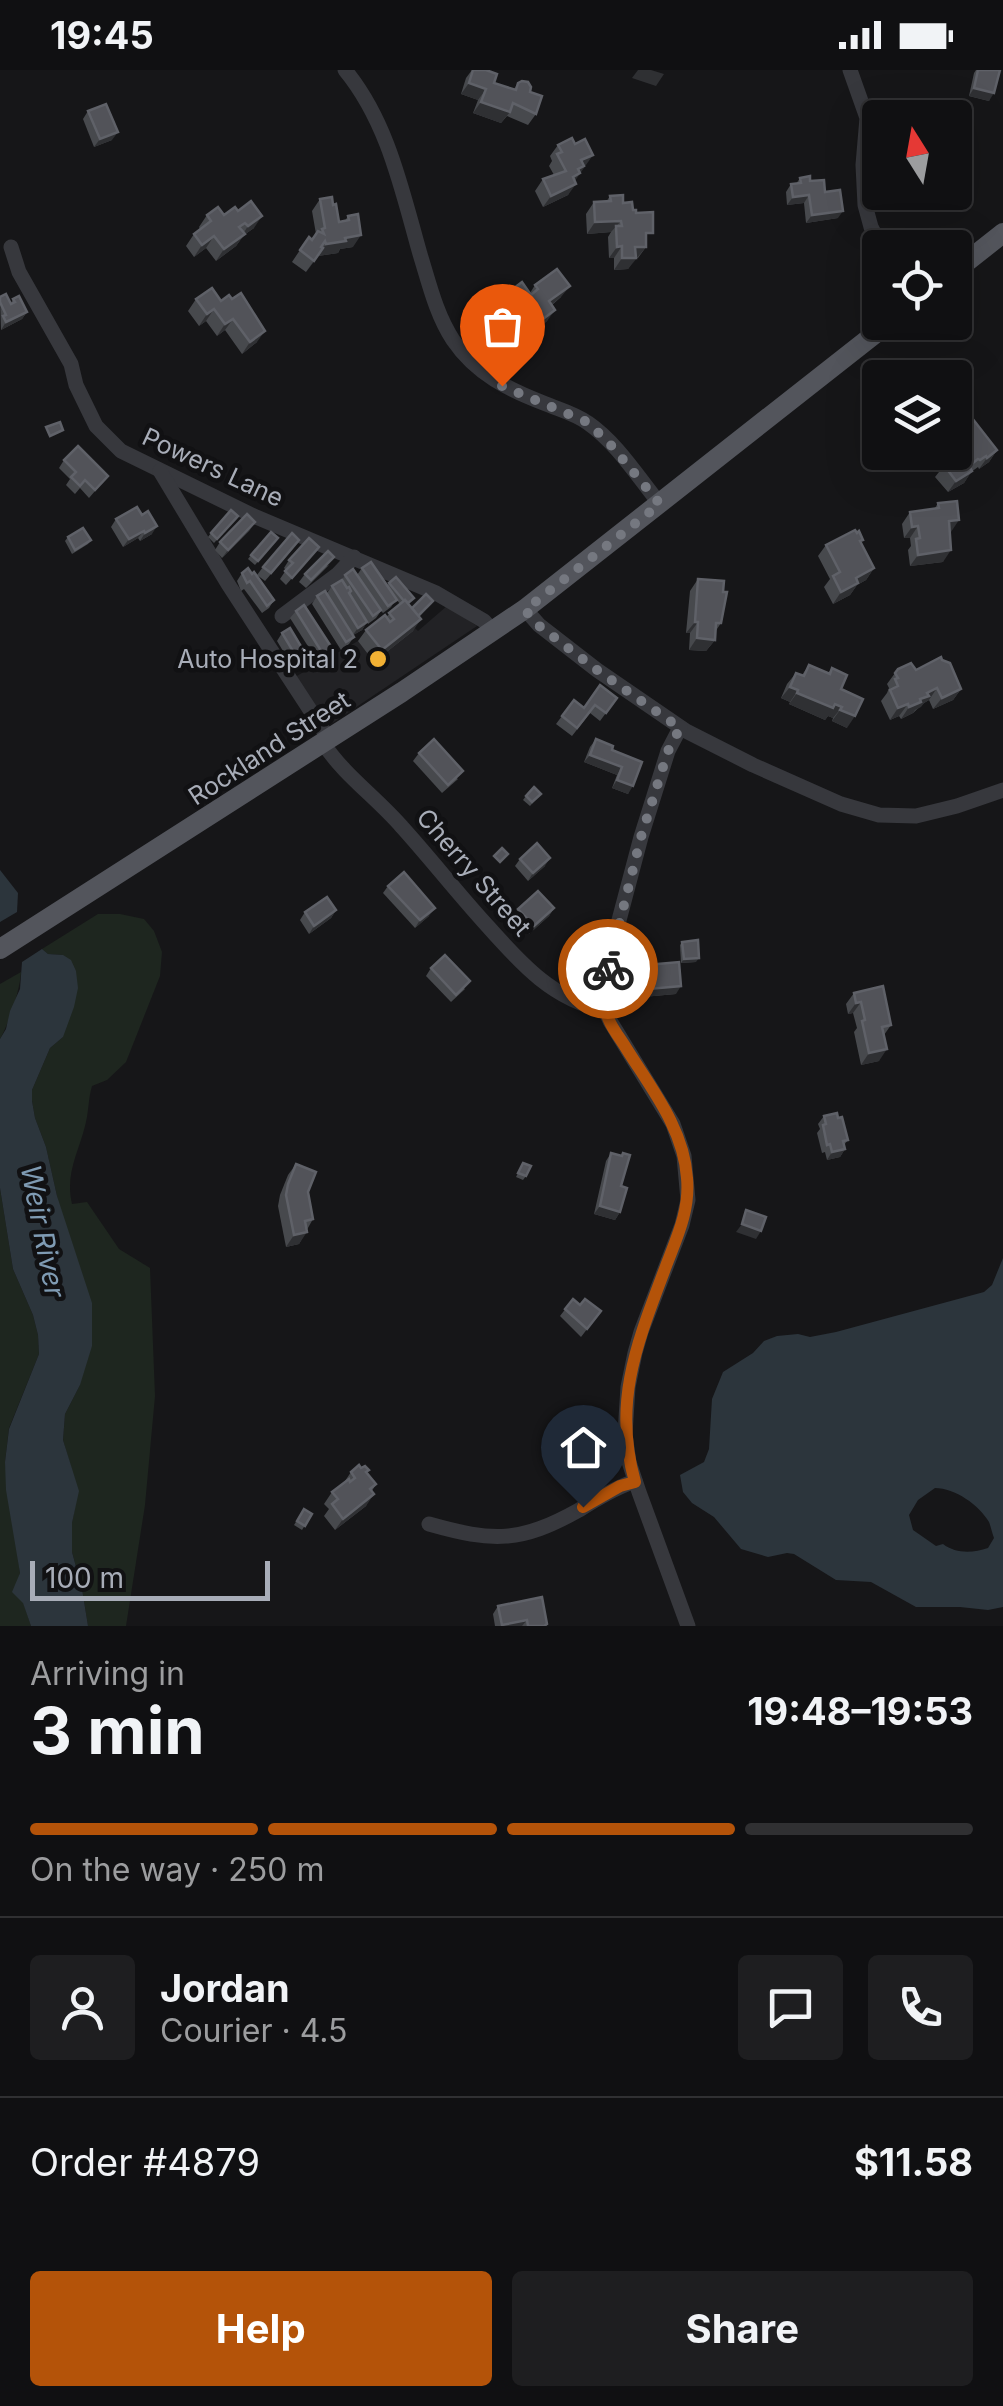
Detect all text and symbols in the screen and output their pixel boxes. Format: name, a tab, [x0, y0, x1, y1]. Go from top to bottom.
text: 19:45	[50, 12, 154, 58]
north arrow	[862, 100, 972, 210]
map controls	[862, 100, 972, 470]
button: locate	[862, 230, 972, 340]
pin	[460, 284, 545, 387]
icon: bag	[475, 299, 530, 354]
button: layers	[862, 360, 972, 470]
street label: Powers Lane	[138, 421, 288, 513]
place label: Auto Hospital 2	[177, 644, 358, 674]
marker: Auto Hospital 2	[367, 648, 389, 670]
street label: Rockland Street	[183, 685, 355, 811]
street label: Cherry Street	[411, 802, 537, 942]
courier	[558, 919, 658, 1019]
icon: bike	[581, 942, 636, 997]
water label: Weir River	[14, 1162, 73, 1302]
pin	[541, 1405, 626, 1508]
icon: home	[556, 1420, 611, 1475]
scale bar	[30, 1556, 270, 1600]
text: 100 m	[45, 1561, 124, 1595]
text: Arriving in	[30, 1654, 185, 1693]
text: 19:48–19:53	[747, 1688, 973, 1734]
text: 3 min	[30, 1691, 205, 1770]
text: On the way · 250 m	[30, 1850, 325, 1889]
button: person	[30, 1955, 135, 2060]
button: chat	[738, 1955, 843, 2060]
button: phone	[868, 1955, 973, 2060]
text: Jordan	[160, 1965, 290, 2011]
text: Courier · 4.5	[160, 2011, 348, 2050]
text: Order #4879	[30, 2139, 260, 2185]
text: $11.58	[854, 2139, 973, 2185]
button: Help	[30, 2271, 492, 2386]
button: Share	[512, 2271, 973, 2386]

